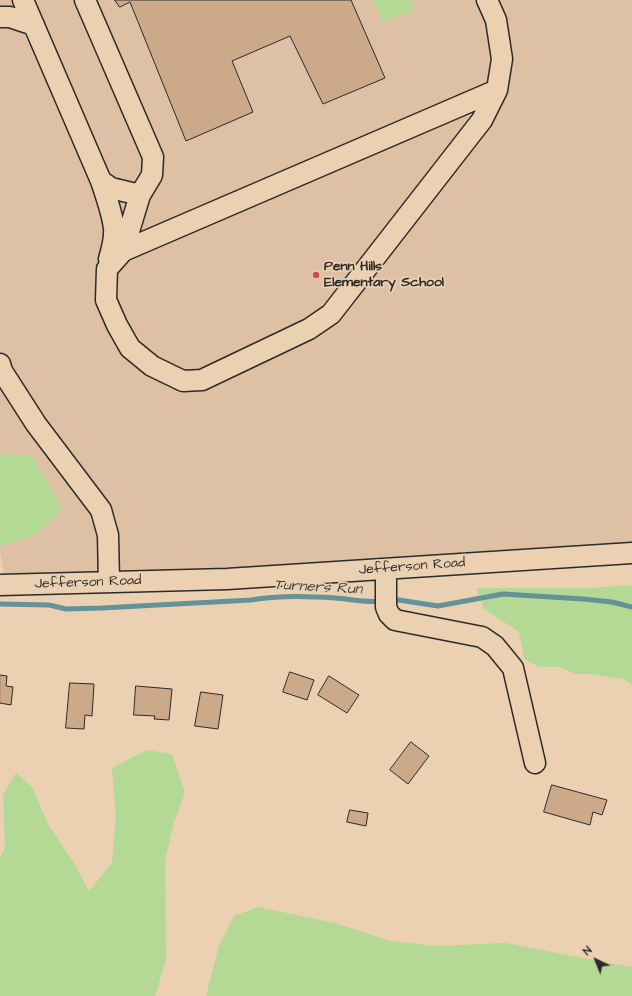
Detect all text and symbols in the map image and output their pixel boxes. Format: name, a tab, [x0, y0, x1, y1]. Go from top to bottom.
place label: Penn Hills Elementary School	[324, 259, 444, 292]
marker: Penn Hills Elementary School	[311, 270, 321, 280]
street label: Jefferson Road	[358, 555, 466, 579]
street label: Jefferson Road	[34, 573, 142, 593]
water label: Turners Run	[273, 577, 363, 599]
north arrow	[576, 940, 616, 980]
text: N	[580, 943, 595, 959]

